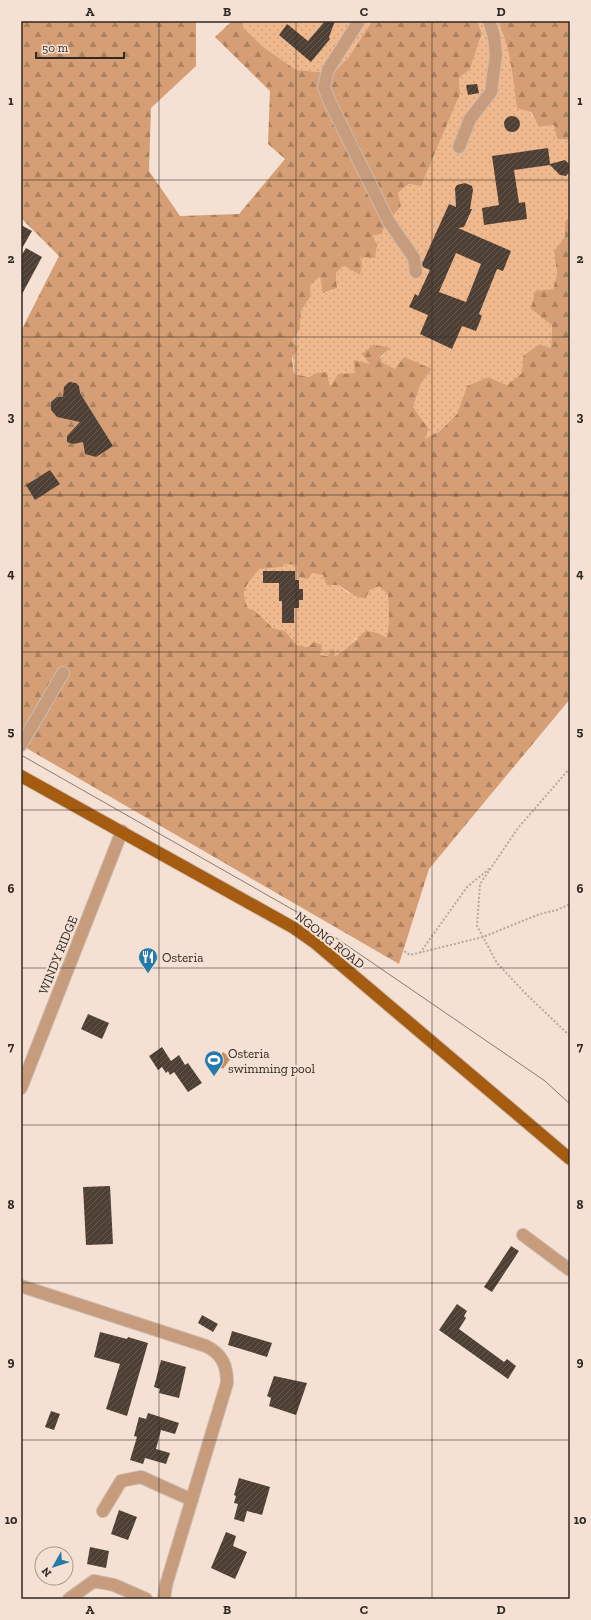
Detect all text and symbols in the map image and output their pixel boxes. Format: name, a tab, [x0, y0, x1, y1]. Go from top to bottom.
text: A	[86, 4, 95, 19]
text: B	[223, 4, 231, 19]
text: C	[360, 4, 368, 19]
text: D	[496, 4, 506, 19]
scale bar	[36, 34, 124, 60]
text: 50 m	[42, 41, 69, 55]
text: 1	[8, 93, 14, 108]
text: 1	[577, 93, 583, 108]
text: 2	[8, 251, 15, 266]
text: 2	[577, 251, 584, 266]
text: 3	[8, 409, 15, 424]
text: 3	[577, 409, 584, 424]
text: 4	[7, 566, 15, 581]
text: 4	[576, 566, 584, 581]
text: 5	[8, 724, 15, 739]
text: 5	[577, 724, 584, 739]
text: 6	[8, 881, 15, 896]
text: 6	[577, 881, 584, 896]
street label: NGONG ROAD	[292, 908, 368, 972]
street label: WINDY RIDGE	[35, 913, 81, 996]
restaurant icon: Osteria	[137, 946, 159, 974]
place label: Osteria	[162, 950, 204, 965]
text: 7	[8, 1039, 15, 1054]
text: 7	[577, 1039, 584, 1054]
place label: Osteria swimming pool	[228, 1046, 315, 1076]
sports icon: Osteria swimming pool	[203, 1049, 225, 1077]
text: 8	[7, 1197, 15, 1212]
text: 8	[576, 1197, 584, 1212]
text: 9	[8, 1354, 15, 1369]
text: 9	[577, 1354, 584, 1369]
text: 10	[5, 1512, 18, 1527]
text: 10	[574, 1512, 587, 1527]
north arrow	[34, 1546, 74, 1586]
text: N	[39, 1564, 54, 1579]
text: A	[86, 1602, 95, 1617]
text: B	[223, 1602, 231, 1617]
text: C	[360, 1602, 368, 1617]
text: D	[496, 1602, 506, 1617]

